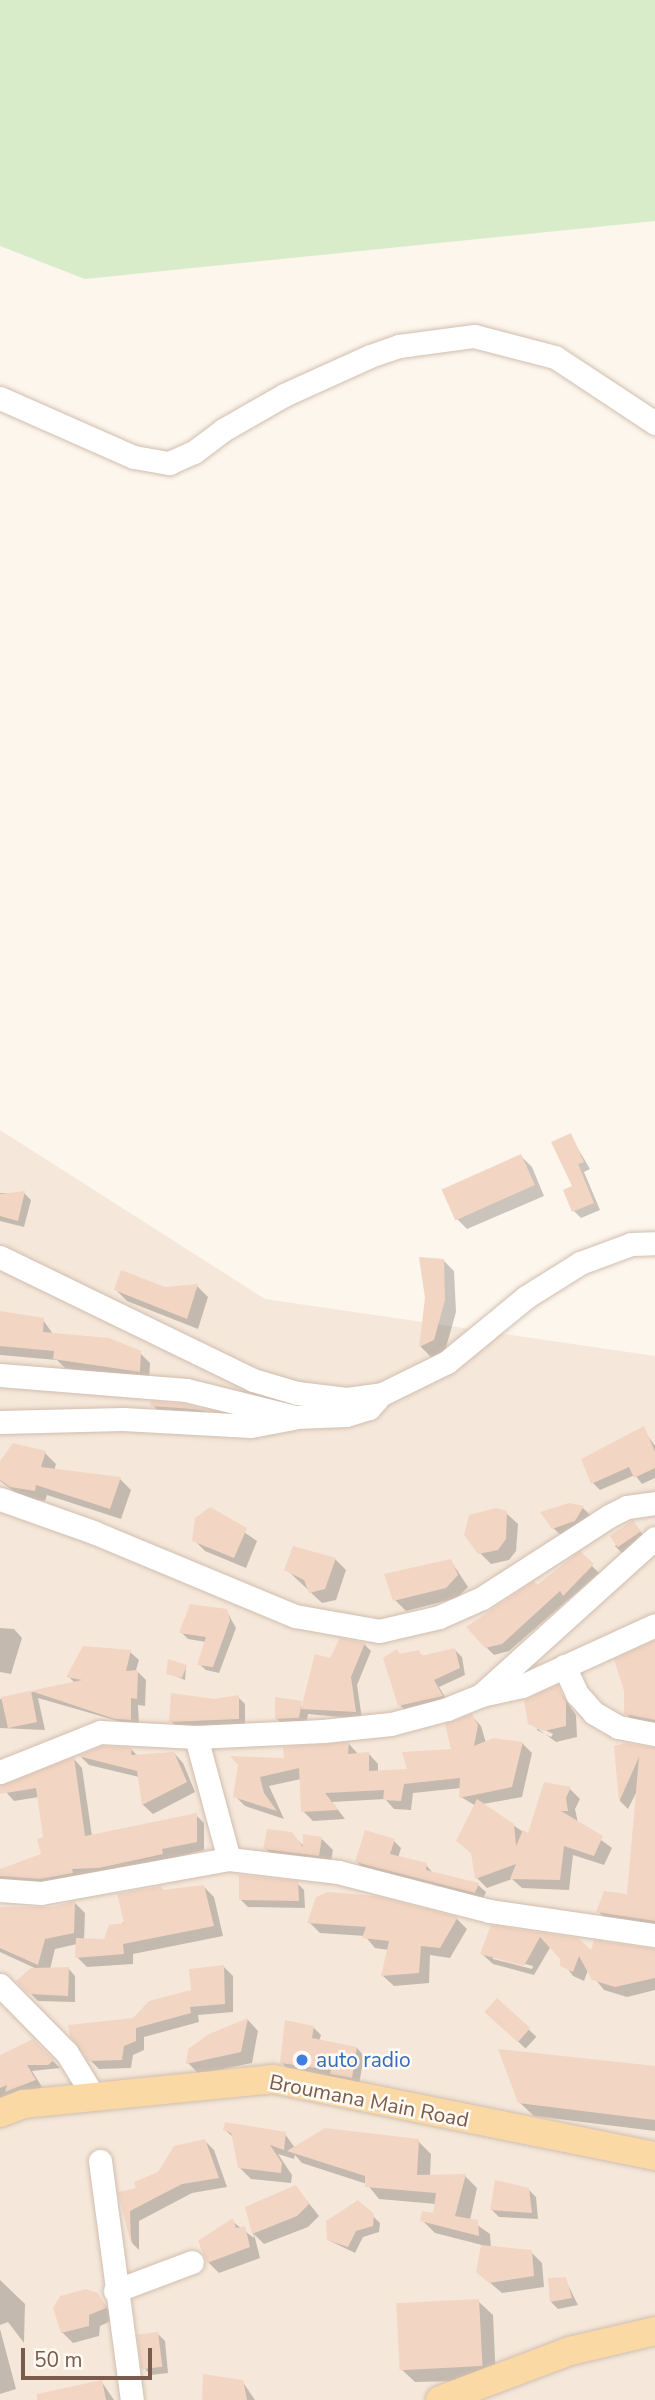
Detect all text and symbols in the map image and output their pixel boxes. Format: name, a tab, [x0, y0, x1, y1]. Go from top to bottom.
place label: auto radio	[316, 2047, 411, 2073]
marker: auto radio	[294, 2052, 310, 2068]
street label: Broumana Main Road	[267, 2069, 471, 2133]
scale bar	[24, 2334, 156, 2378]
text: 50 m	[34, 2346, 83, 2374]

